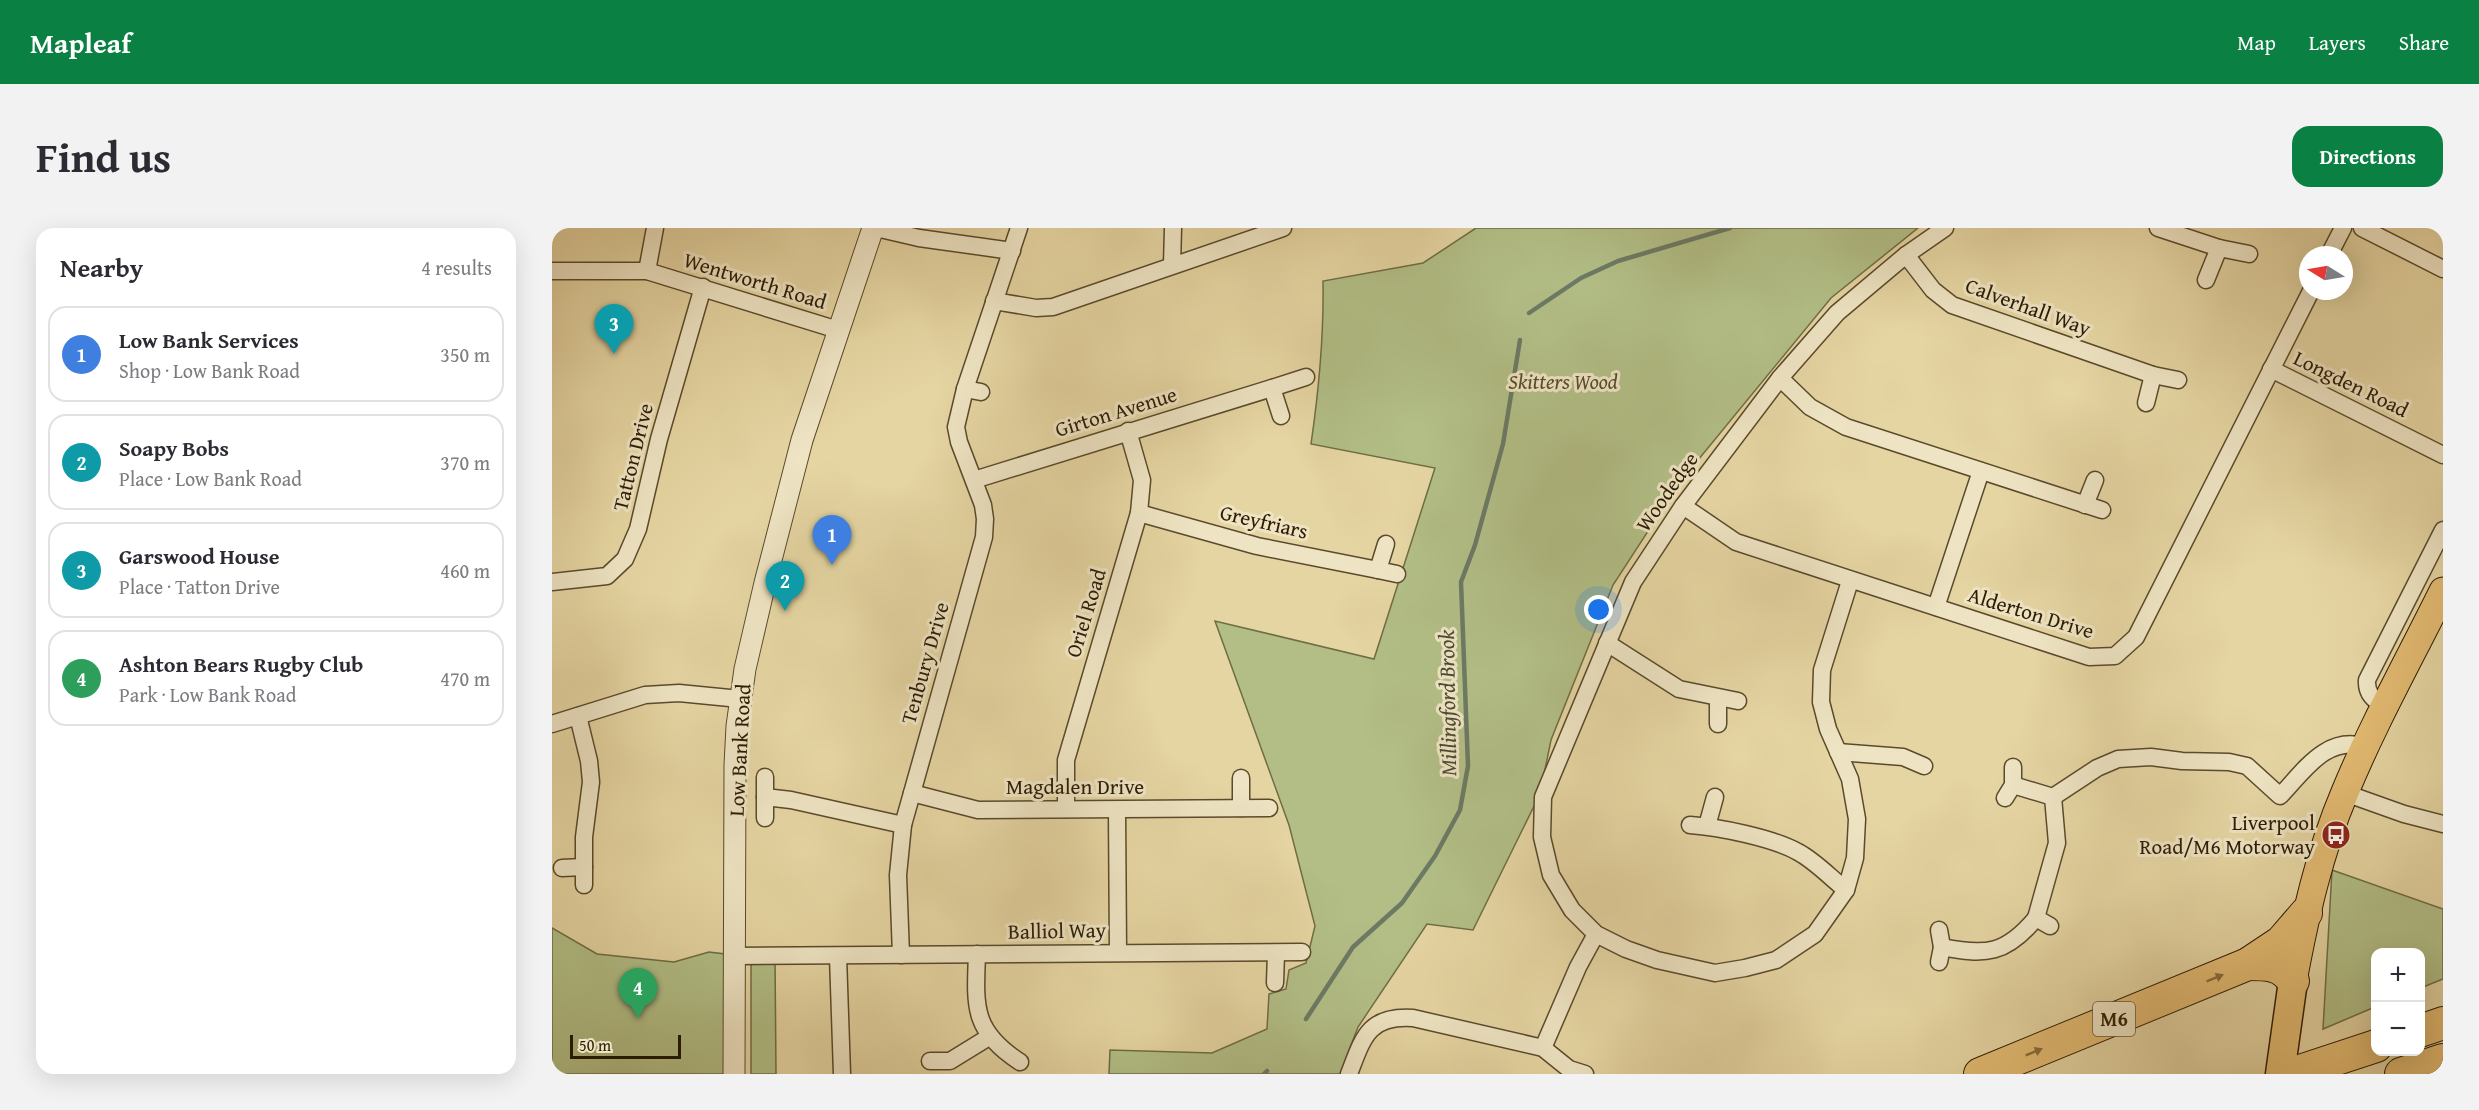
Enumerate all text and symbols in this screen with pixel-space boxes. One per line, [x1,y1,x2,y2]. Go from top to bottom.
text: Mapleaf [30,22,131,63]
text: Map [2237,27,2276,58]
text: Layers [2309,27,2366,58]
text: Share [2399,27,2449,58]
text: Find us [36,126,171,187]
button: Directions [2292,126,2443,187]
street label: Wentworth Road [680,244,831,317]
north arrow [2299,246,2353,300]
text: Nearby [60,248,143,287]
text: 4 results [421,253,492,282]
street label: Calverhall Way [1961,270,2096,344]
pin: 3 [594,304,634,354]
text: Low Bank Services [119,324,299,356]
text: 1 [76,340,87,369]
text: 350 m [440,340,490,369]
street label: Longden Road [2288,342,2415,425]
text: Shop · Low Bank Road [119,356,300,385]
park label: Skitters Wood [1508,366,1618,397]
street label: Girton Avenue [1051,378,1181,445]
street label: Tatton Drive [604,400,661,514]
text: Soapy Bobs [119,432,229,464]
street label: Woodedge [1628,445,1705,538]
text: 2 [76,448,87,477]
text: 370 m [440,448,490,477]
text: Place · Low Bank Road [119,464,302,493]
street label: Greyfriars [1217,496,1311,547]
pin: 1 [812,516,852,565]
text: Garswood House [119,540,279,572]
text: 3 [76,556,87,585]
text: 460 m [440,556,490,585]
pin: 2 [766,562,804,611]
street label: Oriel Road [1057,564,1114,661]
text: Place · Tatton Drive [119,572,280,601]
street label: Alderton Drive [1964,579,2098,646]
your location [1584,595,1613,624]
street label: Tenbury Drive [892,598,957,728]
water label: Millingford Brook [1430,629,1464,777]
text: Ashton Bears Rugby Club [119,648,363,680]
text: 4 [76,664,87,693]
text: 470 m [440,664,490,693]
text: Park · Low Bank Road [119,680,296,709]
street label: Low Bank Road [721,682,759,817]
street label: Magdalen Drive [1006,771,1144,802]
place label: Liverpool Road/M6 Motorway [2140,807,2316,862]
bus stop icon: Liverpool Road/M6 Motorway [2320,819,2352,851]
street label: Balliol Way [1008,914,1107,947]
map controls [2371,948,2425,1056]
button: + [2371,948,2425,1002]
pin: 4 [618,968,658,1018]
one-way arrow [2206,973,2224,983]
road number: M6 [2093,1002,2135,1036]
button: − [2371,1002,2425,1056]
scale bar [570,1032,681,1060]
text: 50 m [579,1033,611,1057]
one-way arrow [2026,1047,2044,1057]

